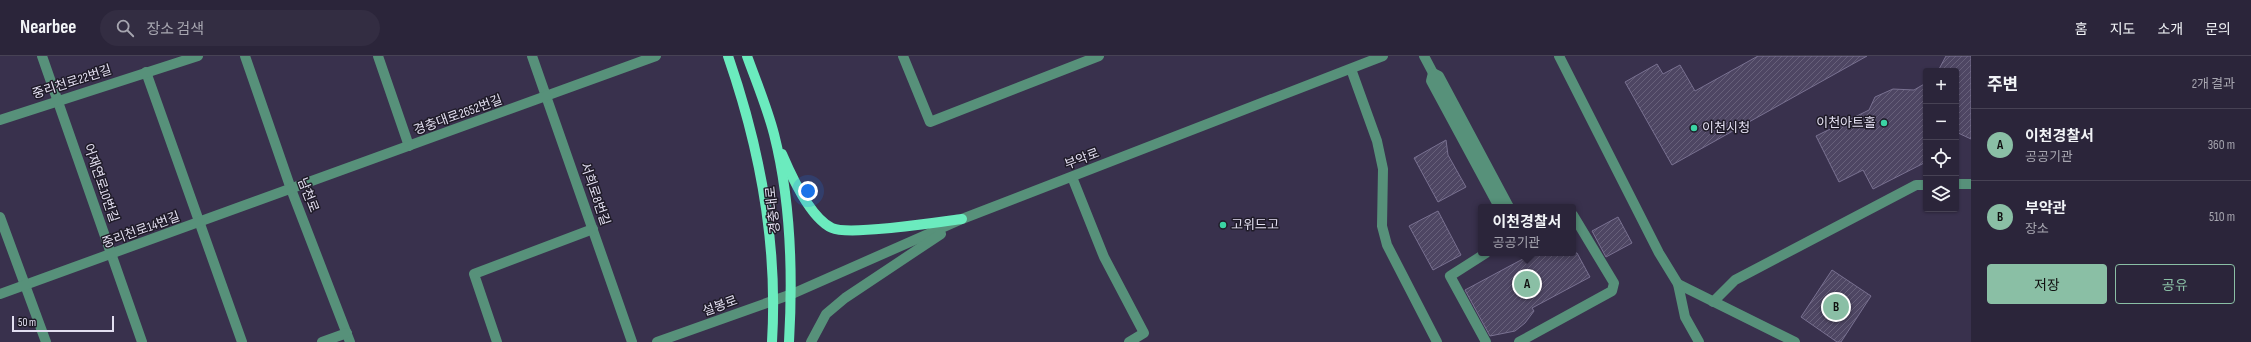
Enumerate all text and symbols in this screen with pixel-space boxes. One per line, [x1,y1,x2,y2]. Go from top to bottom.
search box [100,10,380,46]
text: Nearbee [20,16,76,39]
icon: search [114,17,136,39]
text: 장소 검색 [146,20,204,39]
text: 홈 [2075,21,2088,38]
text: 지도 [2110,21,2135,38]
text: 소개 [2157,21,2183,38]
text: 문의 [2205,21,2231,38]
street label: 중리천로22번길 [30,62,114,102]
map controls [1923,68,1959,212]
button: + [1923,68,1959,104]
text: 주변 [1987,75,2018,95]
text: 2개 결과 [2192,76,2235,92]
street label: 경충대로2652번길 [411,92,505,138]
button: − [1923,104,1959,140]
place label: 이천아트홀 [1816,115,1876,131]
marker: 이천아트홀 [1879,118,1889,128]
place label: 이천시청 [1702,120,1750,136]
marker: 이천시청 [1689,123,1699,133]
text: 이천경찰서 [2025,127,2094,146]
text: A [1997,137,2003,153]
text: 360 m [2208,137,2235,153]
button: locate [1923,140,1959,176]
street label: 어재연로10번길 [80,142,122,224]
street label: 부악로 [1062,145,1102,173]
text: 공공기관 [2025,149,2073,165]
street label: 서희로8번길 [577,160,613,228]
street label: 남천로 [294,175,322,215]
button: layers [1923,176,1959,212]
your location [798,181,818,201]
street label: 경충대로 [763,185,783,235]
text: 부악관 [2025,199,2066,218]
popup [1478,204,1576,256]
street label: 중리천로14번길 [100,209,182,251]
text: B [1997,209,2003,225]
text: 510 m [2209,209,2235,225]
text: 이천경찰서 [1492,213,1562,232]
place label: 고위드고 [1231,217,1279,233]
marker: 고위드고 [1218,220,1228,230]
text: 장소 [2025,221,2049,237]
text: 공공기관 [1492,235,1540,251]
button: 저장 [1987,264,2107,304]
button: 공유 [2115,264,2235,304]
pin: A [1514,269,1540,299]
street label: 설봉로 [700,292,740,320]
pin: B [1823,292,1849,322]
scale bar [12,314,114,333]
text: 50 m [18,316,36,329]

